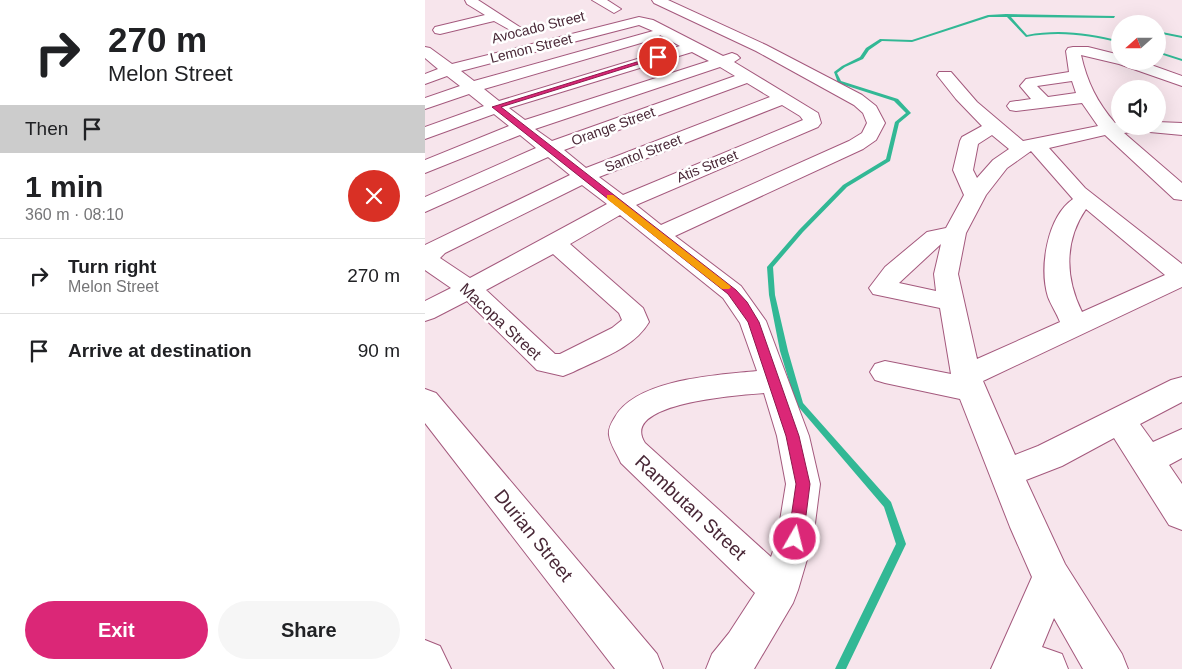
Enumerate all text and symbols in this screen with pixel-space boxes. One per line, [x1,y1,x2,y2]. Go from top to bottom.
street label: Avocado Street [490,8,586,46]
north arrow [1111,15,1166,70]
map controls [1111,15,1166,135]
icon: right [25,20,90,85]
text: 270 m [108,20,207,59]
street label: Lemon Street [488,30,574,66]
pin [637,36,679,78]
icon: arrive [644,43,672,71]
text: Melon Street [108,61,233,86]
button: sound [1111,80,1166,135]
street label: Orange Street [569,103,657,149]
icon: arrive [78,115,106,143]
text: Then [25,118,68,139]
street label: Santol Street [602,131,684,175]
street label: Atis Street [674,146,740,186]
text: 1 min [25,170,103,203]
button: close [348,170,400,222]
text: 360 m · 08:10 [25,206,124,223]
text: Turn right [68,256,156,277]
icon: right [25,262,53,290]
text: 270 m [347,265,400,286]
text: Melon Street [68,278,159,295]
street label: Macopa Street [457,280,545,363]
icon: arrive [25,337,53,365]
text: Arrive at destination [68,340,252,361]
text: 90 m [358,340,400,361]
street label: Rambutan Street [631,451,751,565]
street label: Durian Street [490,485,577,586]
position arrow [768,512,820,564]
button: Exit [25,601,208,659]
button: Share [218,601,400,659]

